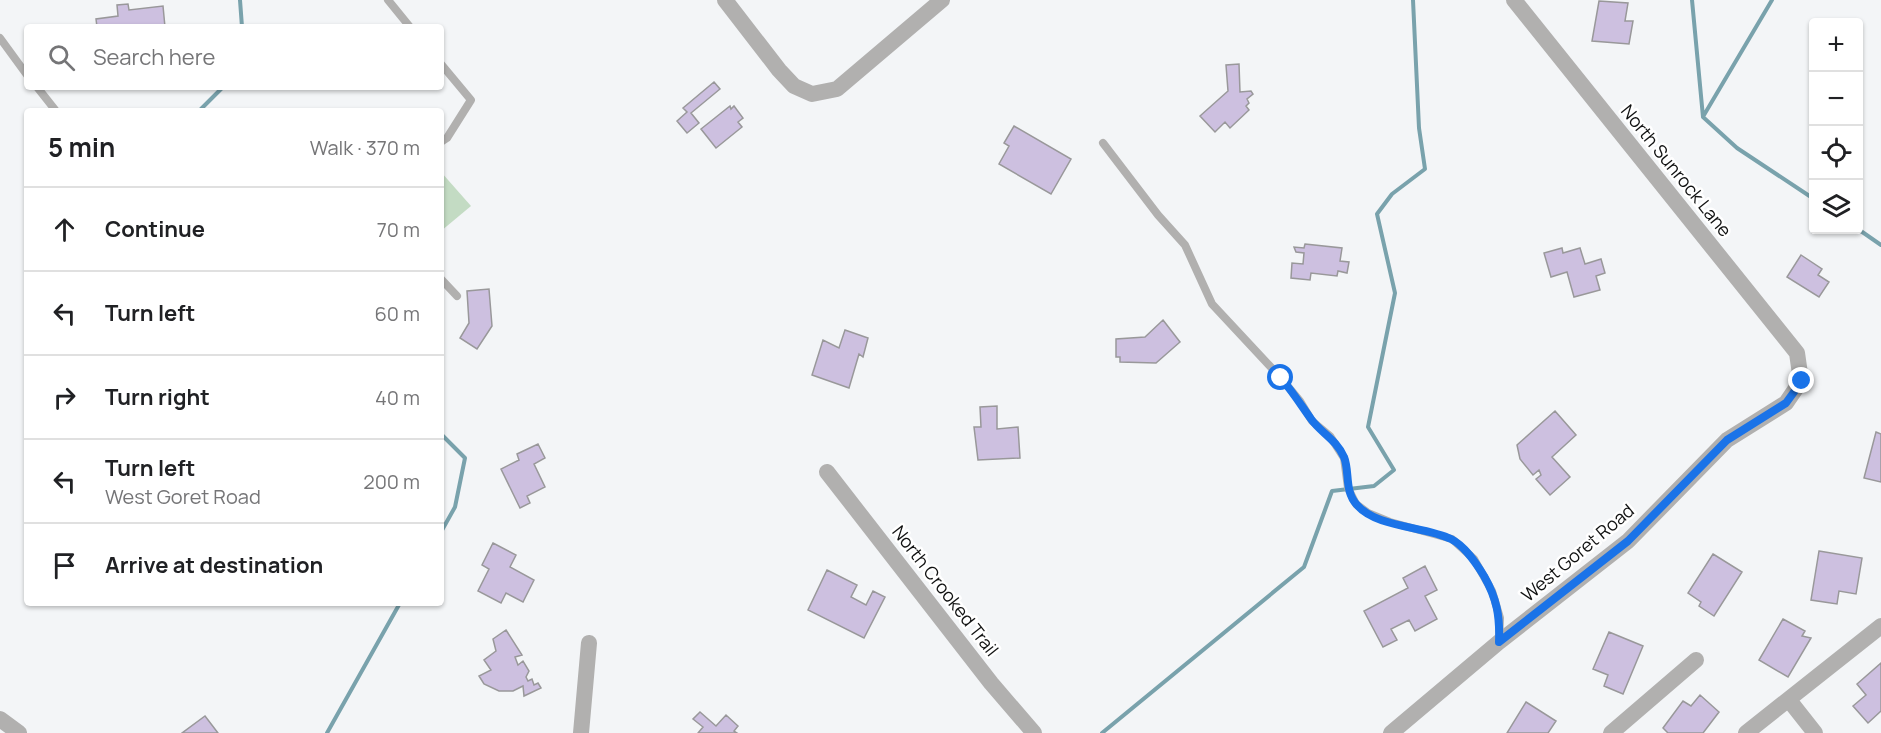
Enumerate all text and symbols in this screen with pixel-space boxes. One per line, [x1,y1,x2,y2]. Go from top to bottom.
map controls [1809,18,1863,234]
button: + [1809,18,1863,72]
search box [24,24,444,90]
icon: search [45,41,78,74]
text: Search here [93,42,215,72]
button: − [1809,72,1863,126]
street label: North Sunrock Lane [1616,99,1737,241]
button: locate [1809,126,1863,180]
text: 5 min [48,129,115,165]
text: Walk · 370 m [310,134,420,161]
button: layers [1809,180,1863,234]
icon: ahead [48,213,81,246]
text: Continue [105,214,205,244]
text: 70 m [377,216,420,243]
icon: left [48,297,81,330]
text: Turn left [105,298,195,328]
text: 60 m [374,300,420,327]
route start [1267,364,1293,390]
route end [1788,367,1814,393]
icon: right [48,381,81,414]
text: Turn right [105,382,210,412]
text: 40 m [375,384,420,411]
text: Turn left [105,453,195,483]
icon: left [48,465,81,498]
text: 200 m [363,468,420,495]
text: West Goret Road [105,483,261,510]
street label: West Goret Road [1516,498,1639,606]
street label: North Crooked Trail [887,520,1004,661]
icon: arrive [48,549,81,582]
text: Arrive at destination [105,550,323,580]

